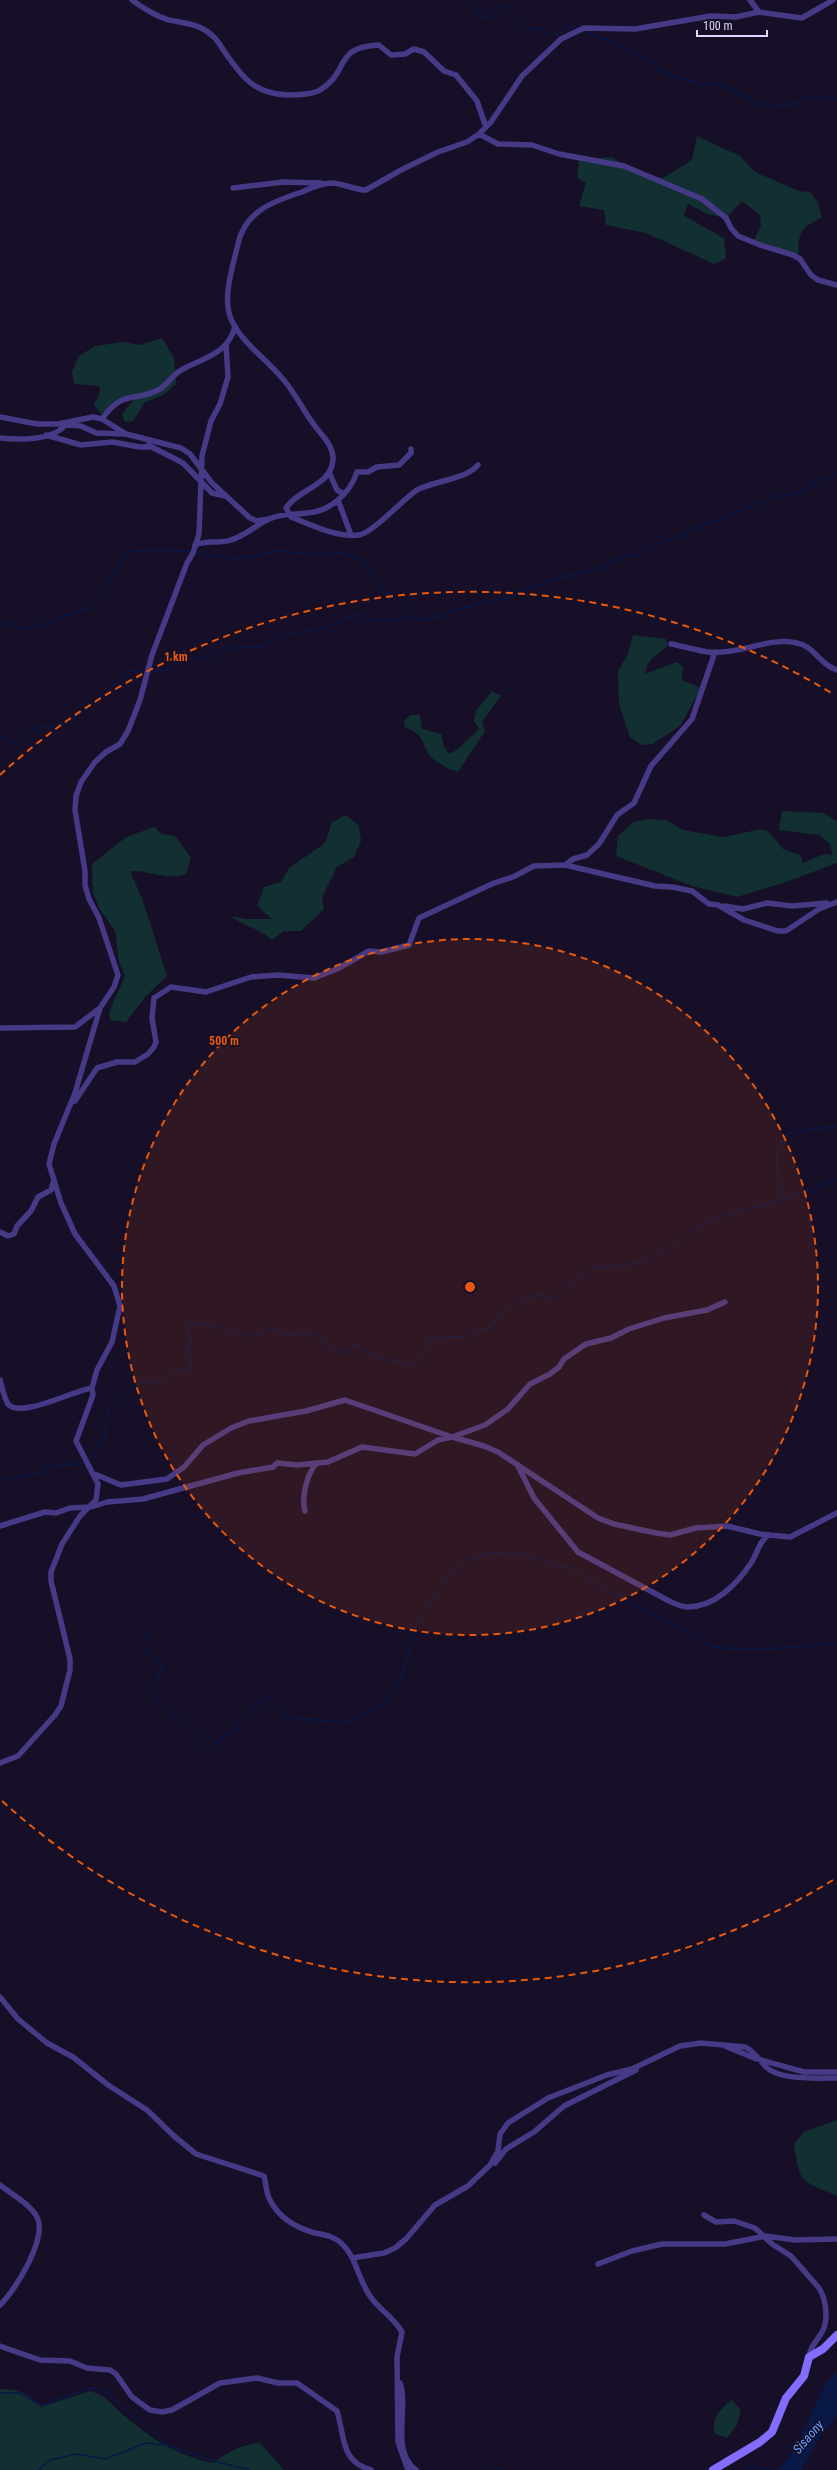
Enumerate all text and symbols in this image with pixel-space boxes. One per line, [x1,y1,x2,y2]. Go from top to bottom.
scale bar [697,12,767,38]
text: 100 m [703,19,733,33]
text: 1 km [164,650,188,664]
text: 500 m [209,1034,239,1048]
centre of rings [463,1280,477,1294]
water label: Sisaony [790,2417,827,2457]

